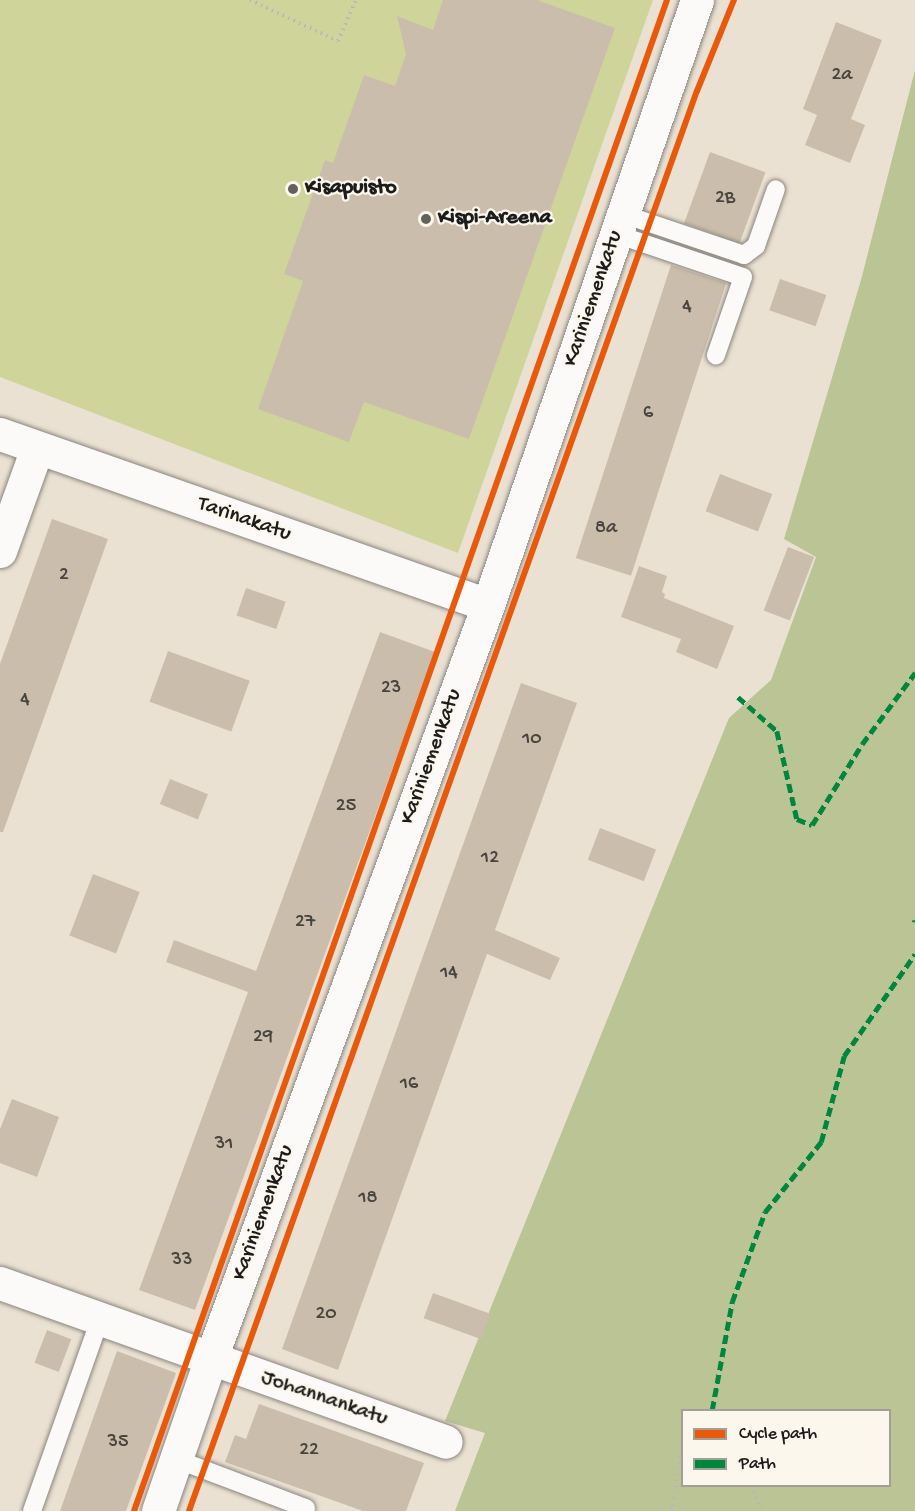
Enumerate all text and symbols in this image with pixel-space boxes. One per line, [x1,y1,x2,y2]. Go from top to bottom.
house number: 2a [832,63,852,87]
place label: Kisapuisto [305,176,397,202]
marker: Kisapuisto [286,182,300,196]
house number: 2B [715,186,735,210]
place label: Kispi-Areena [438,206,552,232]
marker: Kispi-Areena [419,212,433,226]
street label: Kariniemenkatu [558,227,630,371]
house number: 4 [682,295,692,319]
house number: 6 [643,401,653,425]
street label: Tarinakatu [194,492,294,548]
house number: 8a [595,516,617,540]
house number: 2 [59,563,69,587]
house number: 23 [381,676,401,700]
street label: Kariniemenkatu [395,686,469,828]
house number: 4 [20,688,30,712]
house number: 10 [522,727,542,751]
house number: 25 [336,794,356,818]
house number: 12 [481,846,499,870]
house number: 27 [295,910,315,934]
house number: 14 [440,961,458,985]
house number: 29 [253,1025,273,1049]
house number: 16 [400,1072,418,1096]
house number: 31 [215,1132,233,1156]
street label: Kariniemenkatu [227,1142,301,1284]
house number: 18 [358,1186,378,1210]
house number: 33 [172,1248,192,1272]
house number: 20 [315,1302,337,1326]
street label: Johannankatu [257,1365,391,1433]
legend [681,1409,891,1487]
text: Cycle path [739,1424,817,1445]
house number: 35 [108,1430,128,1454]
house number: 22 [299,1438,319,1462]
text: Path [739,1454,776,1475]

